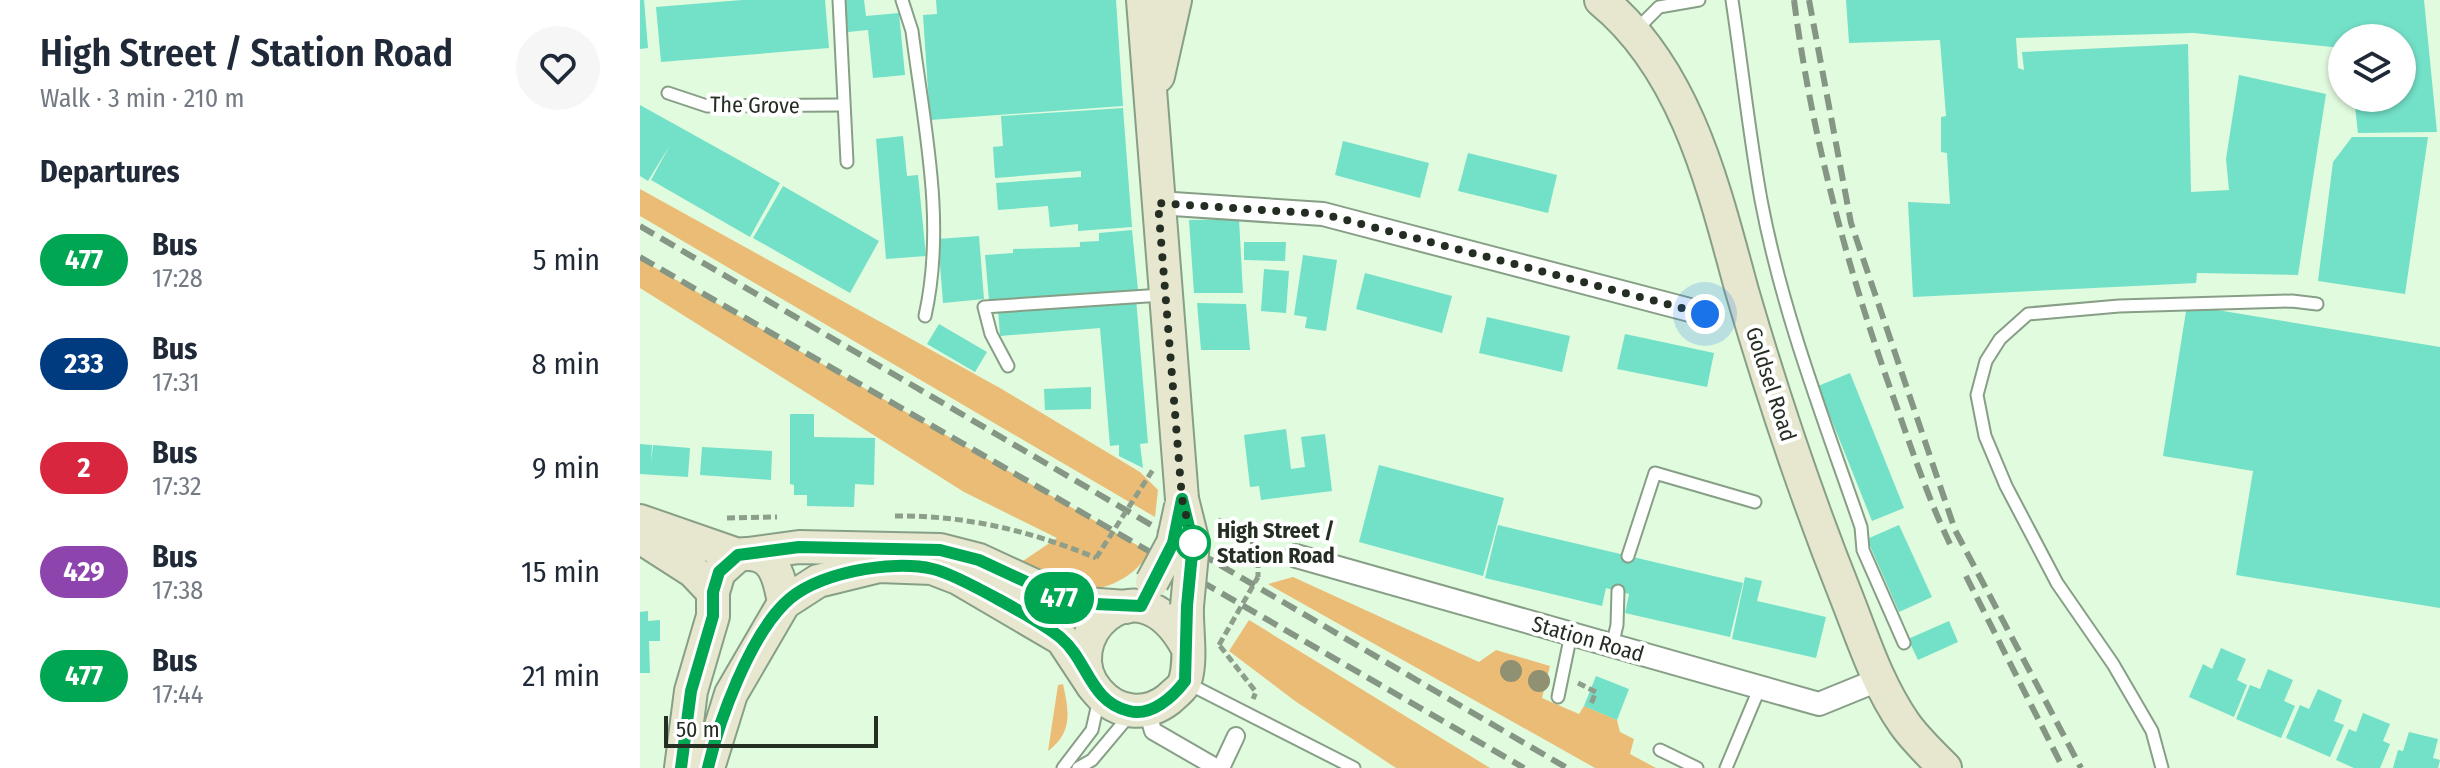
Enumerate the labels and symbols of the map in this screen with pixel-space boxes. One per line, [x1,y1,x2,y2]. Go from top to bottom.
street label: The Grove [710,91,800,119]
your location [1685,294,1725,334]
street label: Goldsel Road [1740,323,1802,445]
place label: High Street / Station Road [1217,517,1335,569]
marker: High Street / Station Road [1176,526,1210,560]
line badge: 477 [1013,572,1105,624]
street label: Station Road [1529,610,1647,668]
scale bar [664,712,878,748]

